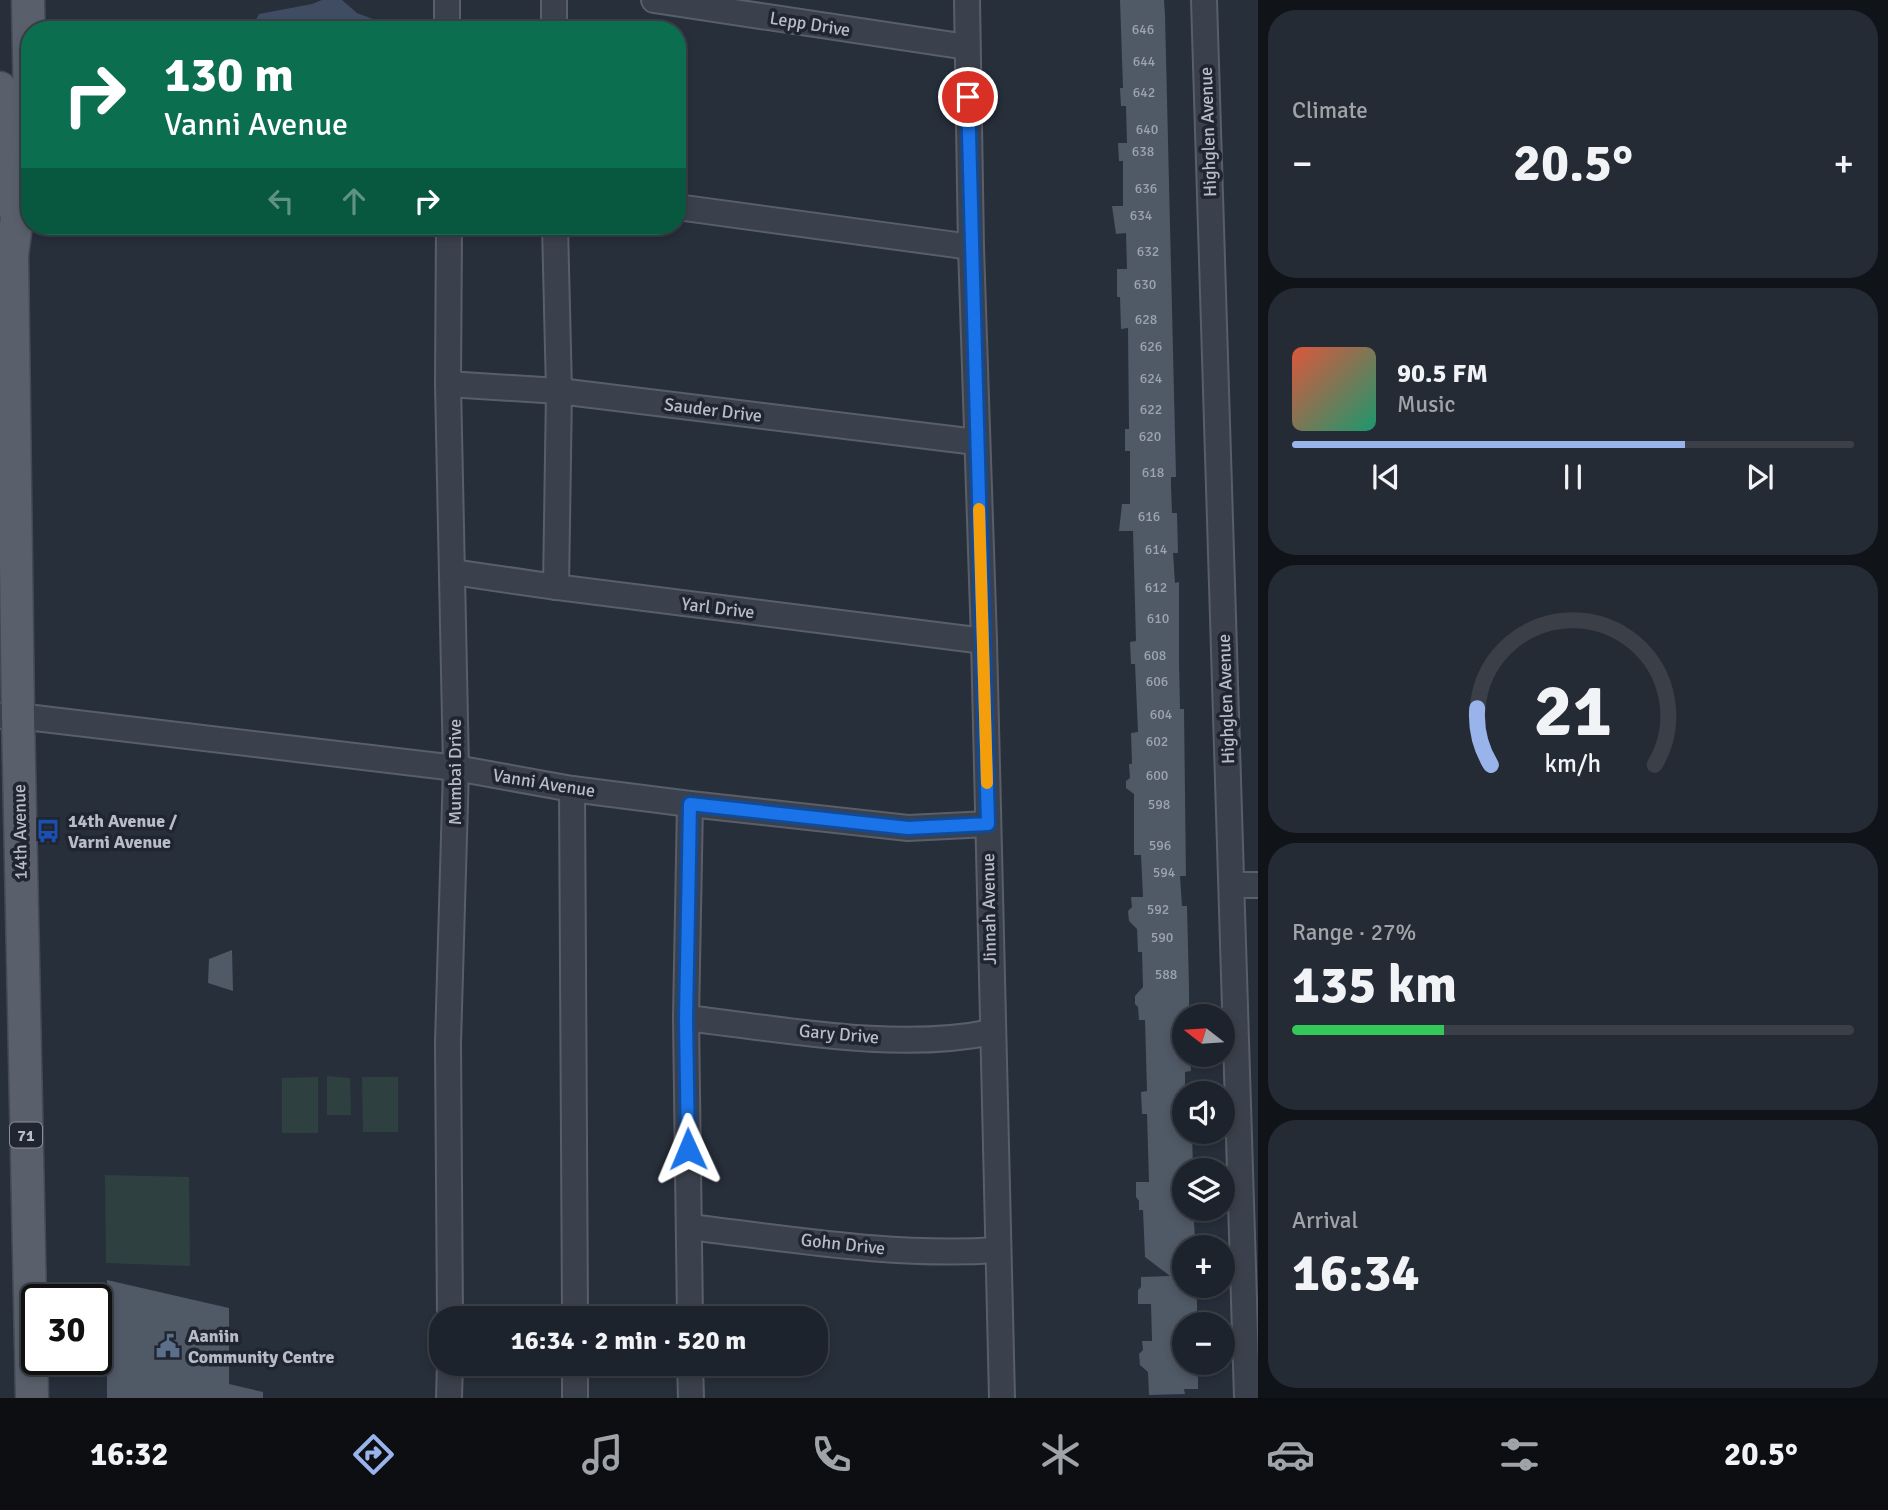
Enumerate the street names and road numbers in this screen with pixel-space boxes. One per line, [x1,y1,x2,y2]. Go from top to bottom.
street label: Lepp Drive [768,7,852,41]
street label: Highglen Avenue [1195,67,1221,197]
street label: Sauder Drive [663,393,763,427]
street label: Yarl Drive [680,593,756,623]
street label: Highglen Avenue [1213,634,1239,764]
street label: Mumbai Drive [444,719,466,825]
street label: Vanni Avenue [491,764,597,802]
street label: 14th Avenue [8,784,32,880]
street label: Jinnah Avenue [977,853,1001,965]
street label: Gary Drive [798,1020,880,1048]
road number: 71 [10,1122,42,1148]
street label: Gohn Drive [800,1229,886,1259]

